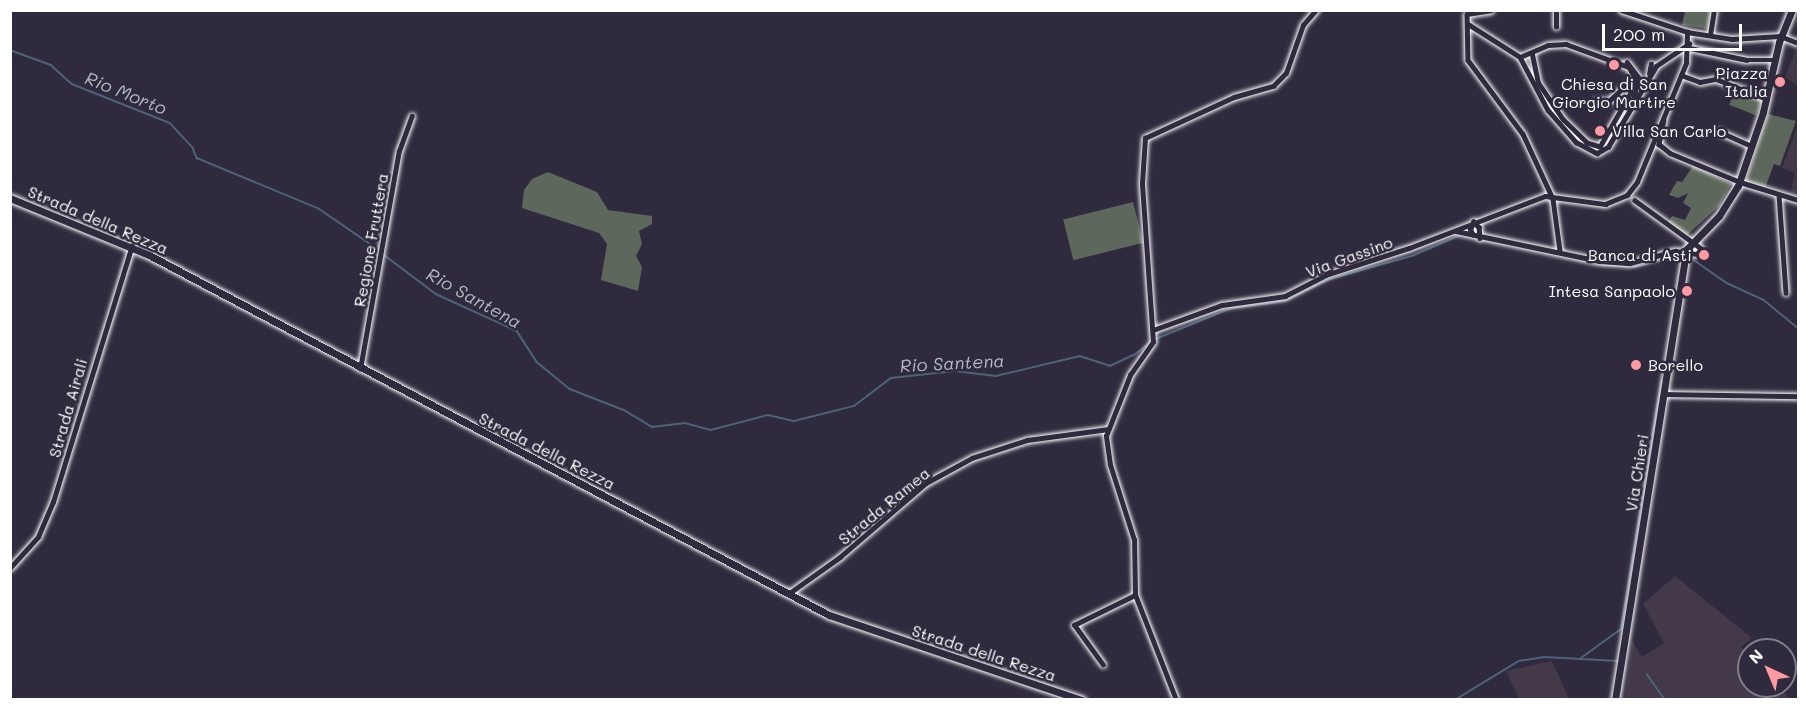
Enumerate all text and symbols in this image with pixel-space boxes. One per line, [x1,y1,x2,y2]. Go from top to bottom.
scale bar [1605,12,1744,50]
text: 200 m [1613,22,1665,46]
marker: Chiesa di San Giorgio Martire [1607,58,1621,72]
place label: Piazza Italia [1716,63,1768,101]
water label: Rio Morto [82,67,170,119]
place label: Chiesa di San Giorgio Martire [1552,74,1676,112]
marker: Piazza Italia [1773,75,1787,89]
place label: Villa San Carlo [1612,121,1726,141]
marker: Villa San Carlo [1593,124,1607,138]
street label: Regione Fruttera [350,172,392,308]
street label: Strada della Rezza [25,182,171,258]
street label: Via Gassino [1303,232,1395,282]
place label: Banca di Asti [1588,245,1692,265]
marker: Banca di Asti [1697,248,1711,262]
water label: Rio Santena [423,263,525,333]
place label: Intesa Sanpaolo [1549,281,1675,301]
marker: Intesa Sanpaolo [1680,284,1694,298]
water label: Rio Santena [899,349,1005,377]
place label: Borello [1648,355,1703,375]
street label: Strada Airali [45,356,91,460]
marker: Borello [1629,358,1643,372]
street label: Strada della Rezza [476,408,618,494]
street label: Via Chieri [1621,433,1653,513]
street label: Strada Ramea [834,463,934,549]
street label: Strada della Rezza [910,621,1058,685]
north arrow [1737,638,1797,698]
text: N [1744,644,1767,668]

